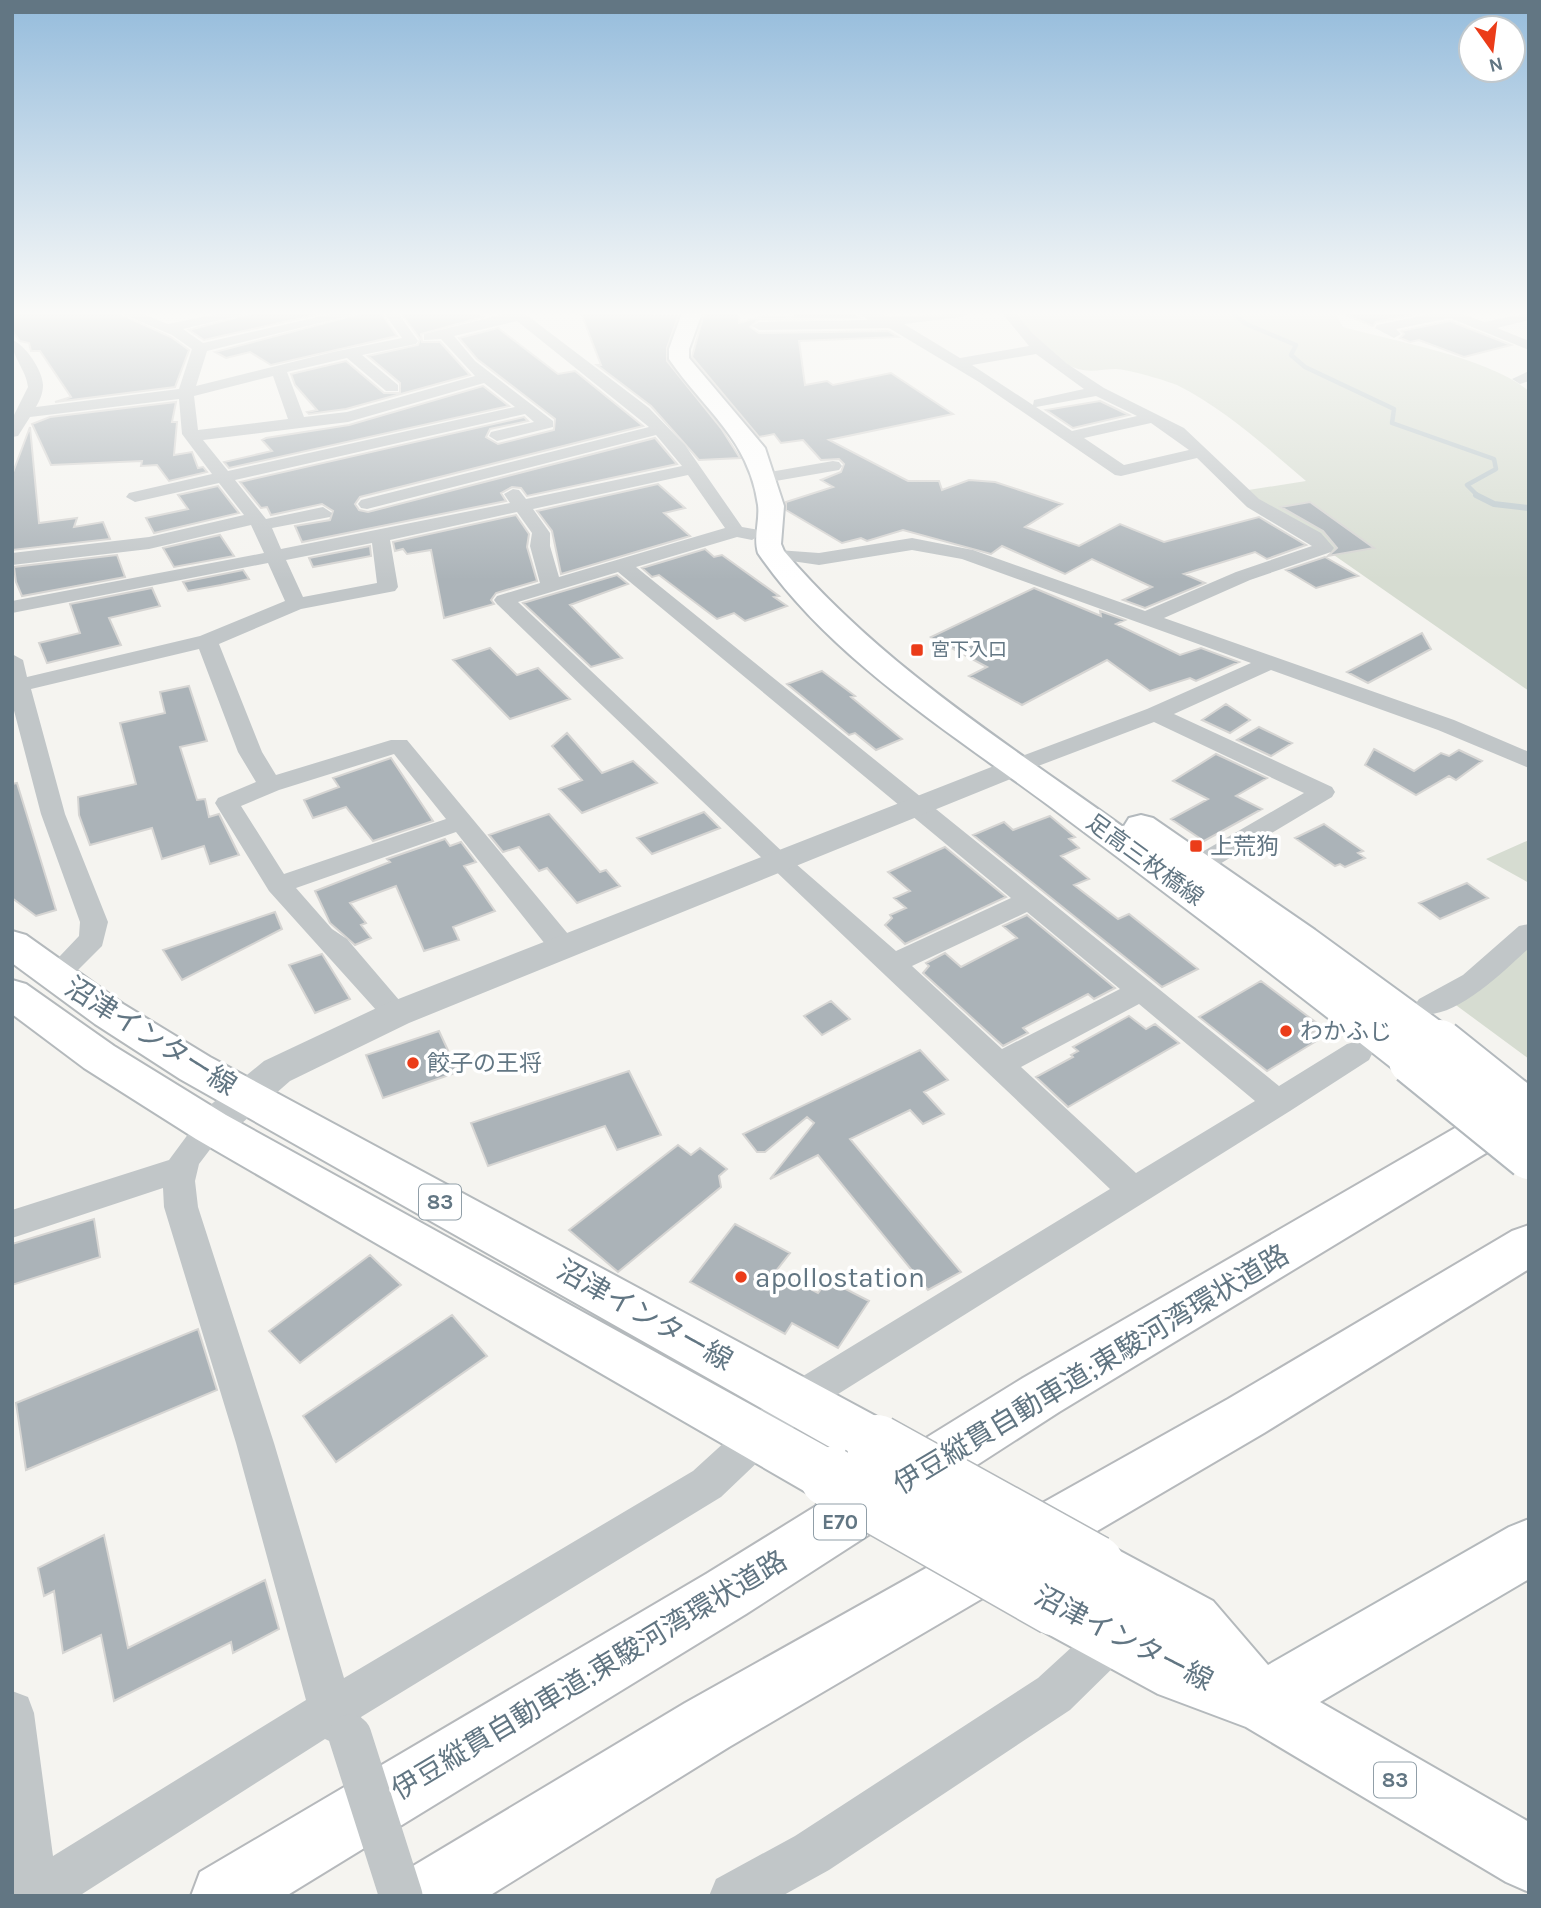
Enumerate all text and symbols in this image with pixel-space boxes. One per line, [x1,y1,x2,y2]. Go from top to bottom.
north arrow [1457,14,1527,84]
text: N [1487,52,1505,77]
place label: 宮下入口 [931,639,1007,661]
marker: 宮下入口 [909,642,925,658]
street label: 足高三枚橋線 [1081,809,1209,911]
place label: 上荒狗 [1210,833,1279,860]
marker: 上荒狗 [1188,838,1204,854]
street label: 沼津インター線 [59,970,243,1102]
place label: わかふじ [1300,1018,1392,1045]
marker: わかふじ [1278,1023,1294,1039]
place label: 餃子の王将 [427,1050,542,1077]
marker: 餃子の王将 [405,1055,421,1071]
road number: 83 [419,1184,461,1220]
street label: 伊豆縦貫自動車道;東駿河湾環状道路 [887,1238,1295,1500]
street label: 沼津インター線 [551,1253,739,1377]
place label: apollostation [755,1261,925,1294]
marker: apollostation [733,1269,749,1285]
road number: E70 [814,1504,866,1540]
street label: 伊豆縦貫自動車道;東駿河湾環状道路 [385,1544,793,1806]
street label: 沼津インター線 [1029,1579,1219,1697]
road number: 83 [1374,1762,1416,1798]

